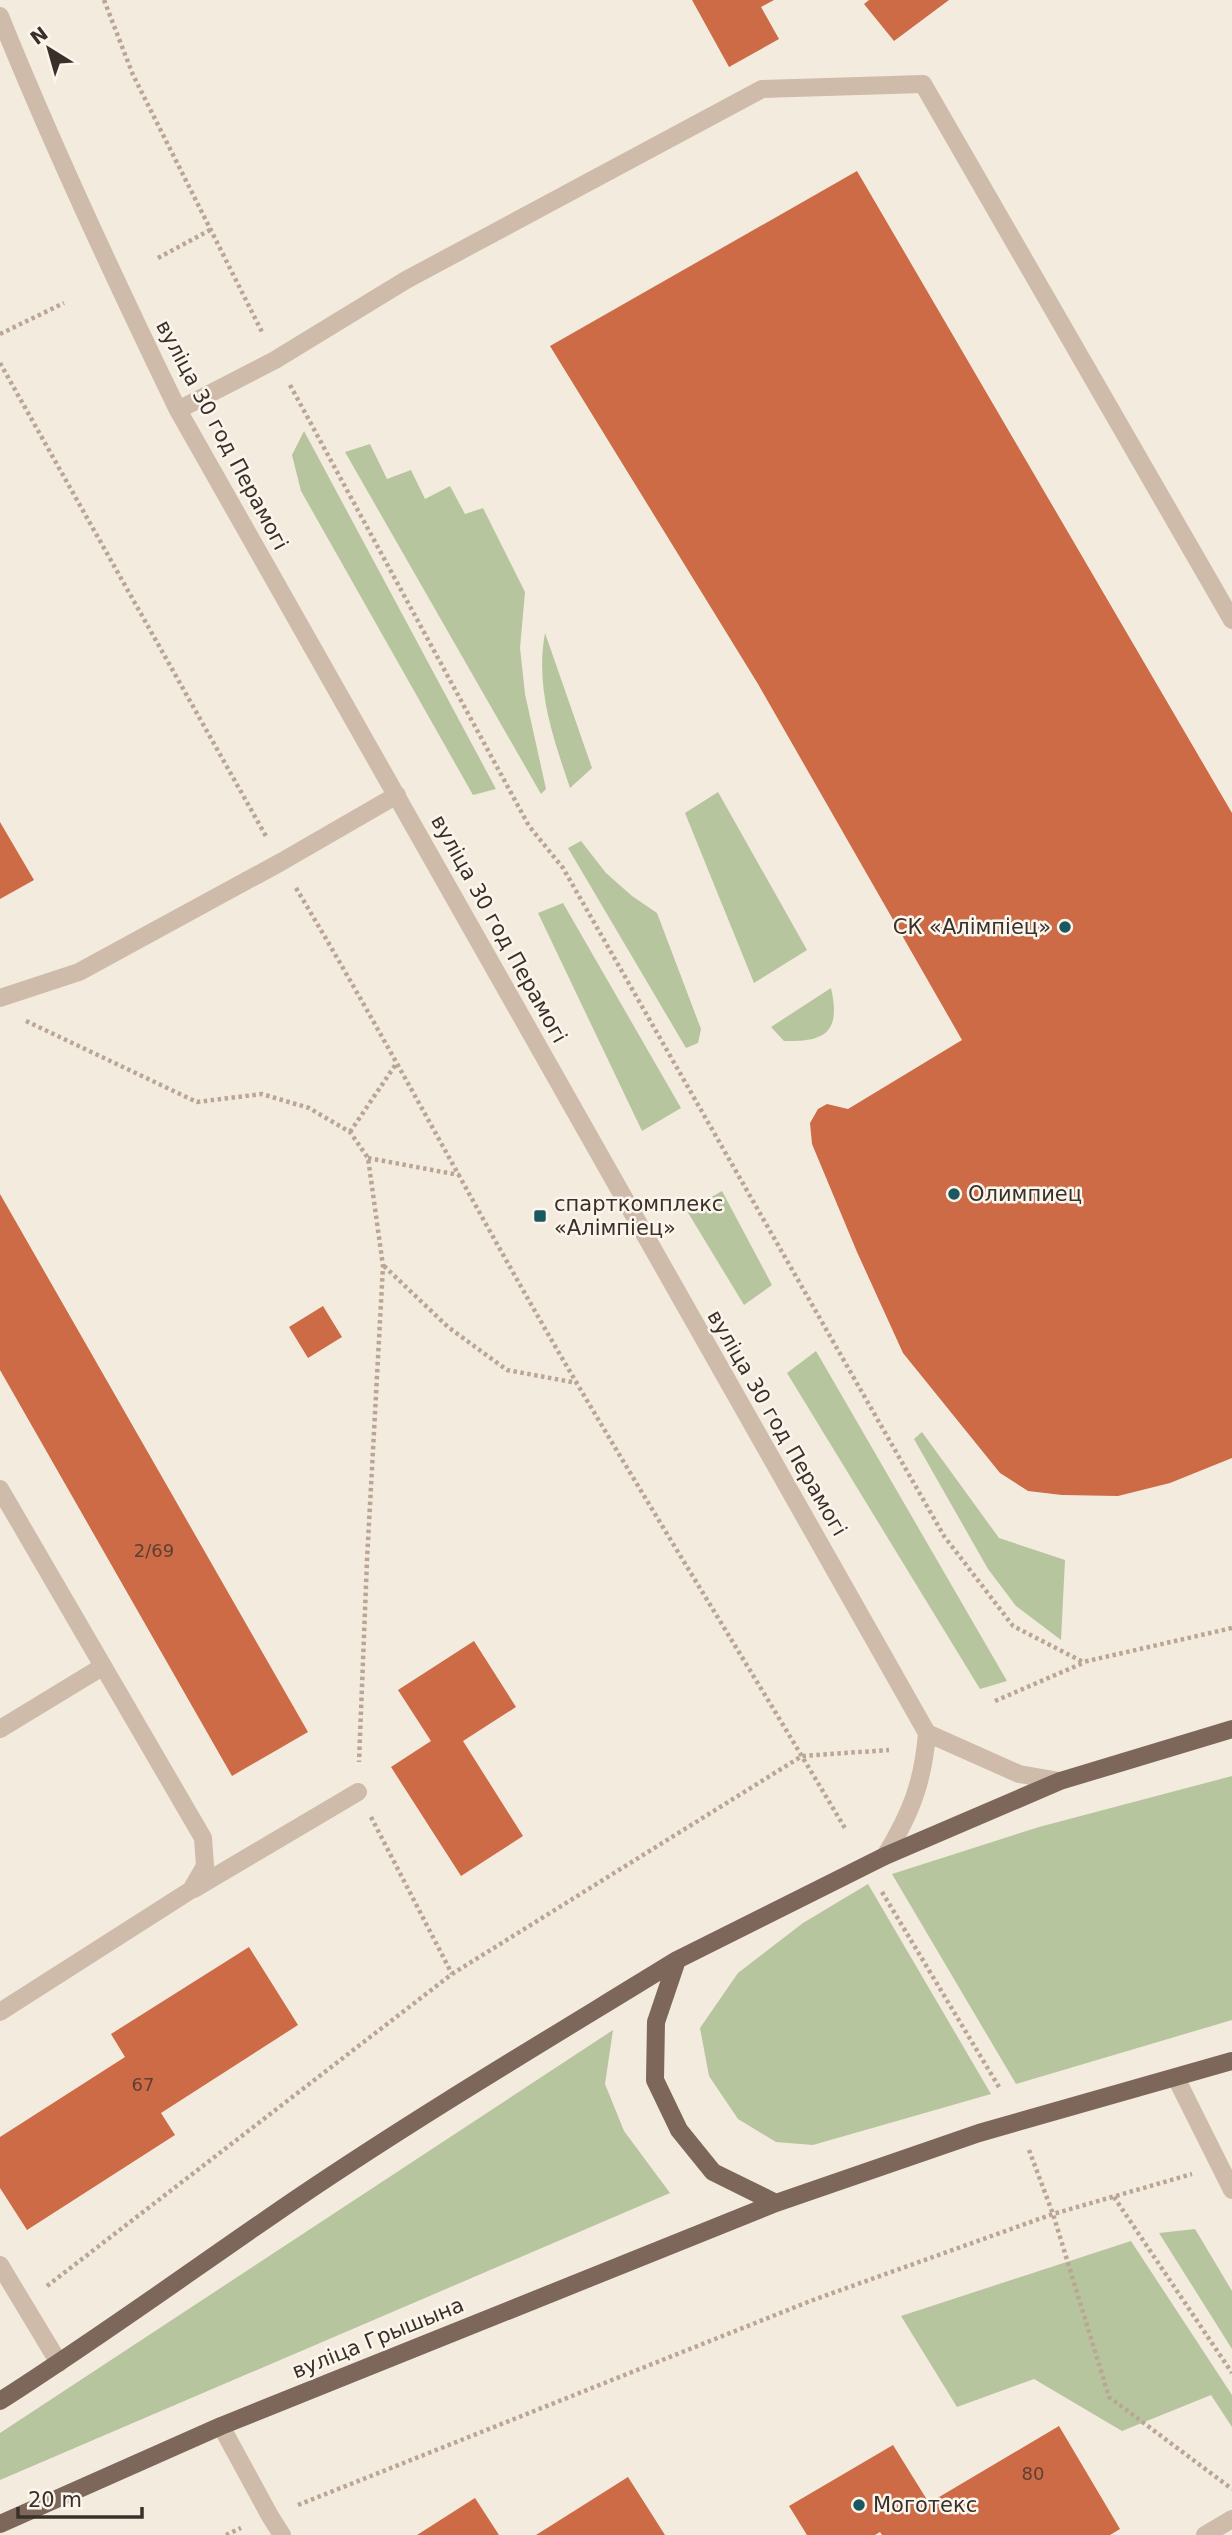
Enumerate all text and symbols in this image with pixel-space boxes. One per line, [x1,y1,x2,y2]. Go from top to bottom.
north arrow [14,14,84,84]
text: N [26,22,52,49]
street label: вуліца 30 год Перамогі [151,316,293,554]
street label: вуліца 30 год Перамогі [426,811,572,1047]
place label: СК «Алімпіец» [893,915,1051,939]
marker: СК «Алімпіец» [1057,919,1073,935]
place label: Олимпиец [968,1182,1082,1206]
marker: Олимпиец [946,1186,962,1202]
place label: спарткомплекс «Алімпіец» [554,1192,723,1240]
marker: спарткомплекс «Алімпіец» [532,1208,548,1224]
street label: вуліца 30 год Перамогі [702,1306,852,1540]
house number: 2/69 [134,1540,174,1561]
house number: 67 [132,2074,154,2095]
street label: вуліца Грышына [289,2293,467,2383]
house number: 80 [1022,2463,1044,2484]
scale bar [18,2476,142,2520]
text: 20 m [28,2488,82,2512]
place label: Моготекс [873,2493,977,2517]
marker: Моготекс [851,2497,867,2513]

